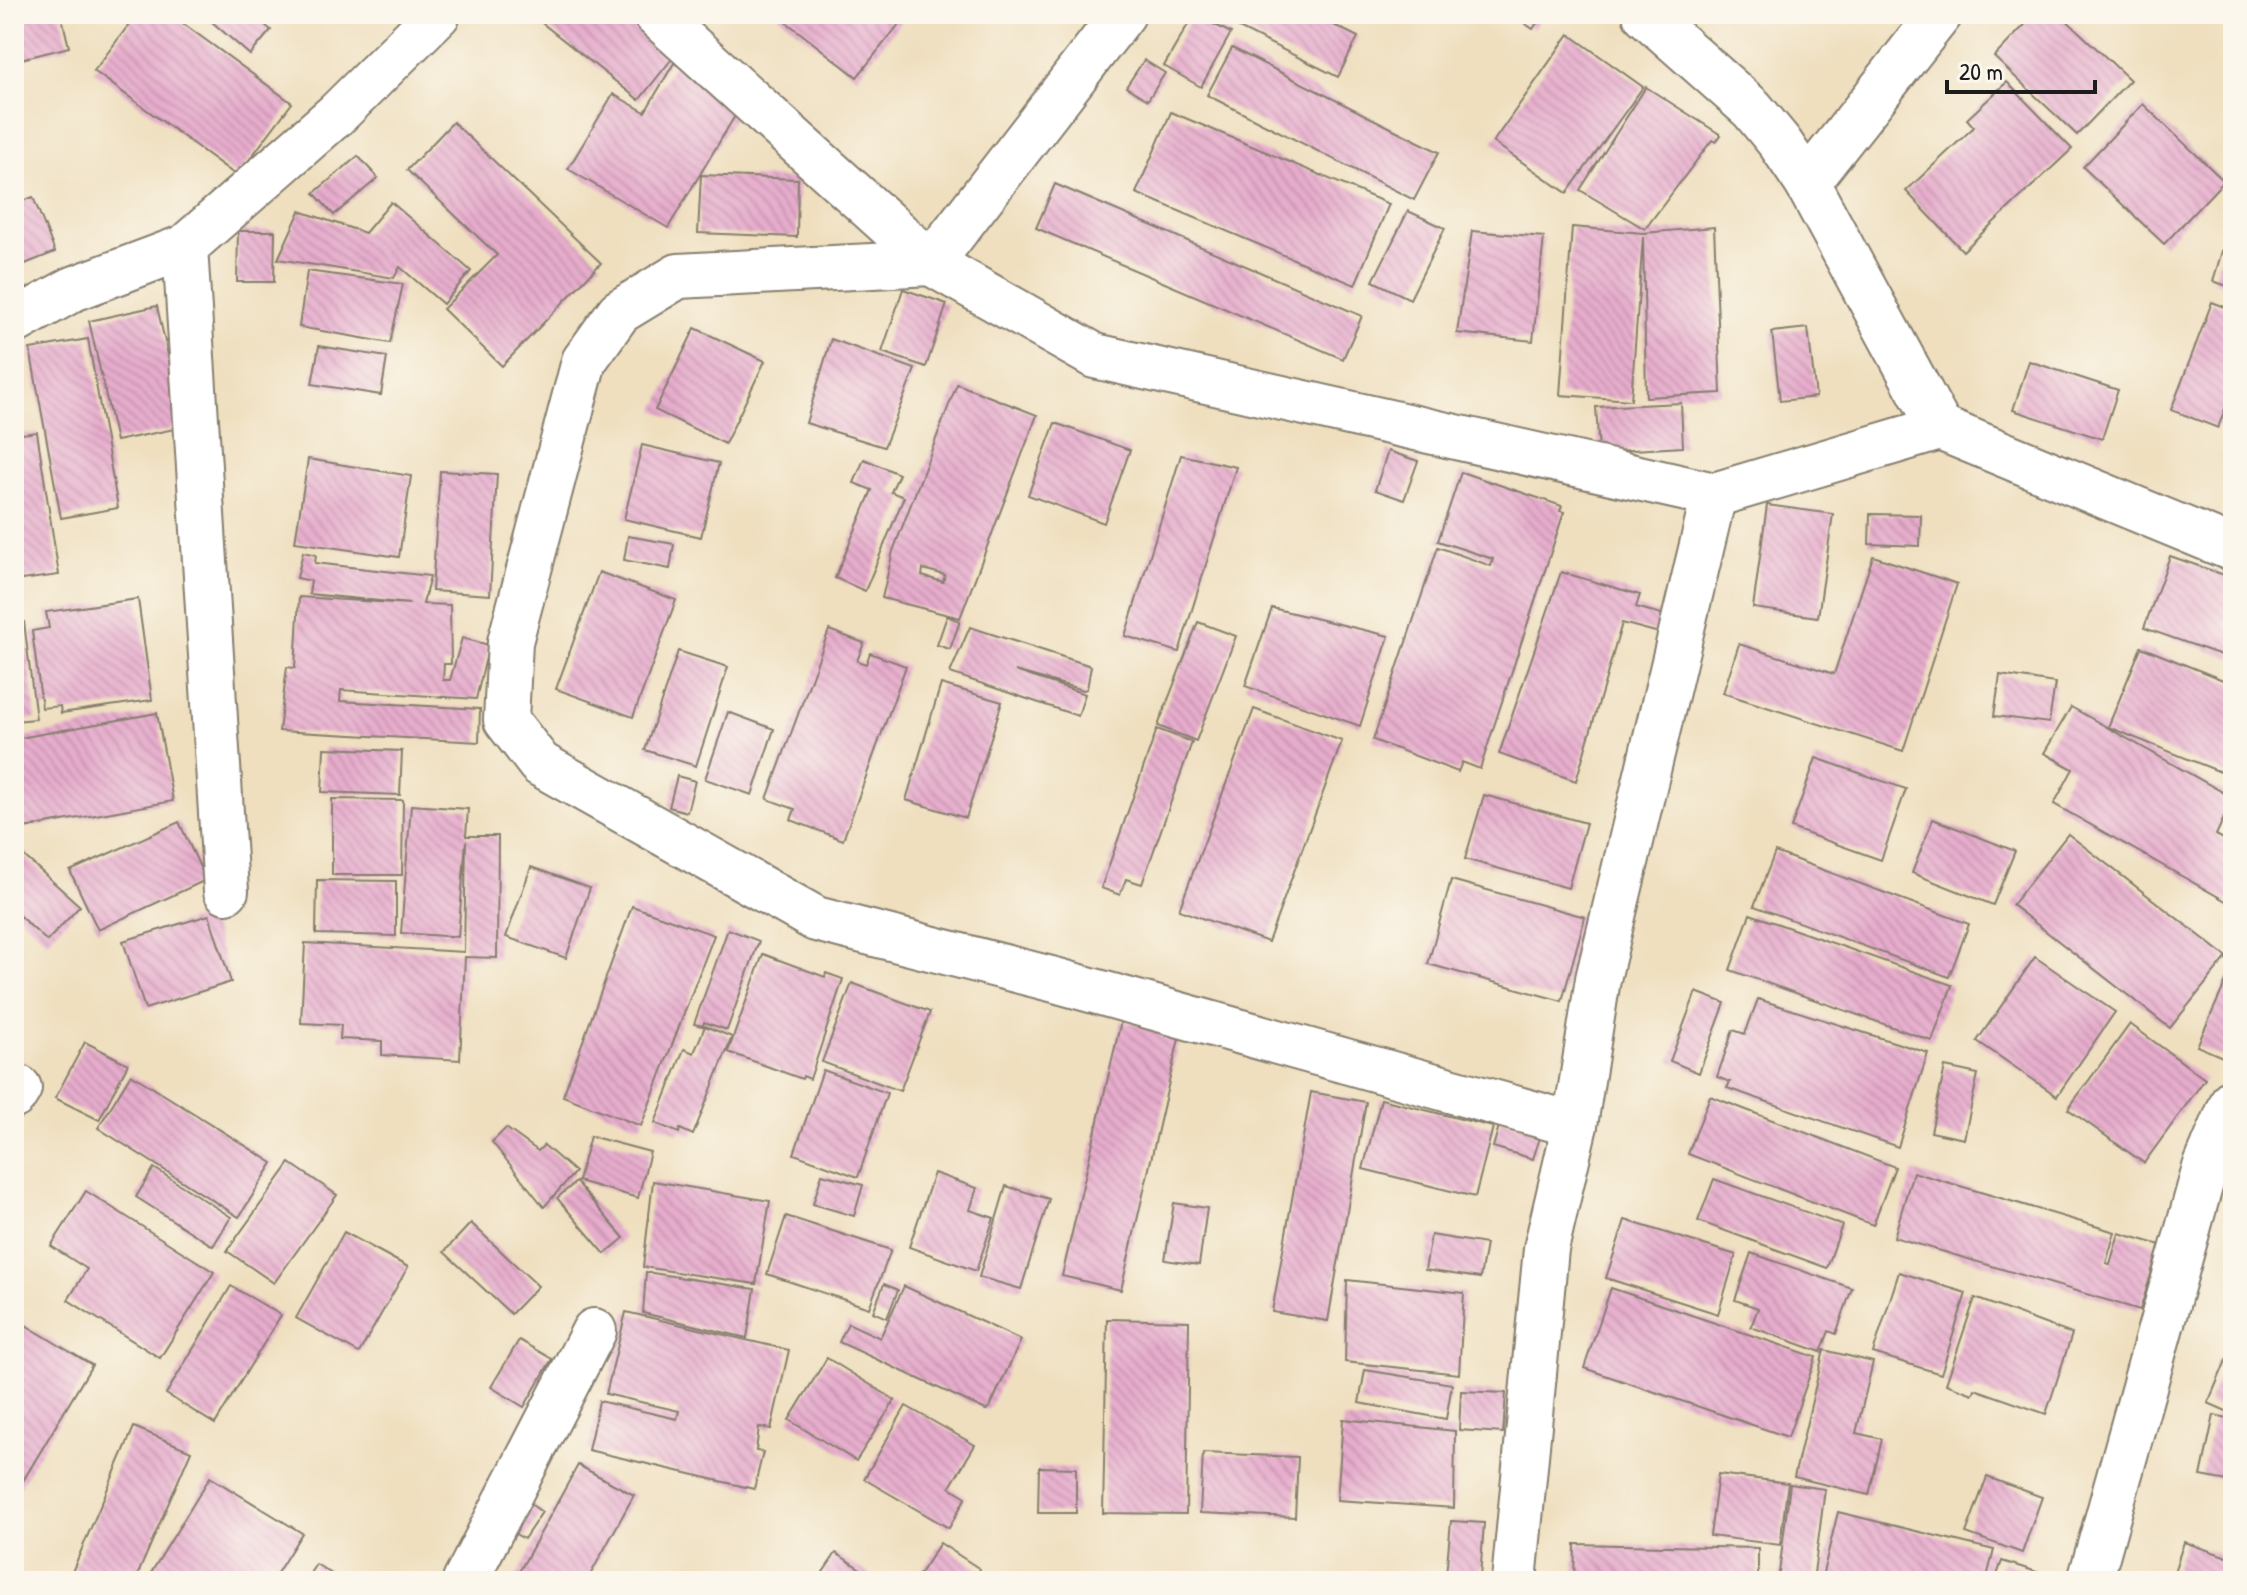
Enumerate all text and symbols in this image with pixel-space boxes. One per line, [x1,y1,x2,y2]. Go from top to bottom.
scale bar [1947,44,2095,94]
text: 20 m [1959,55,2003,87]

